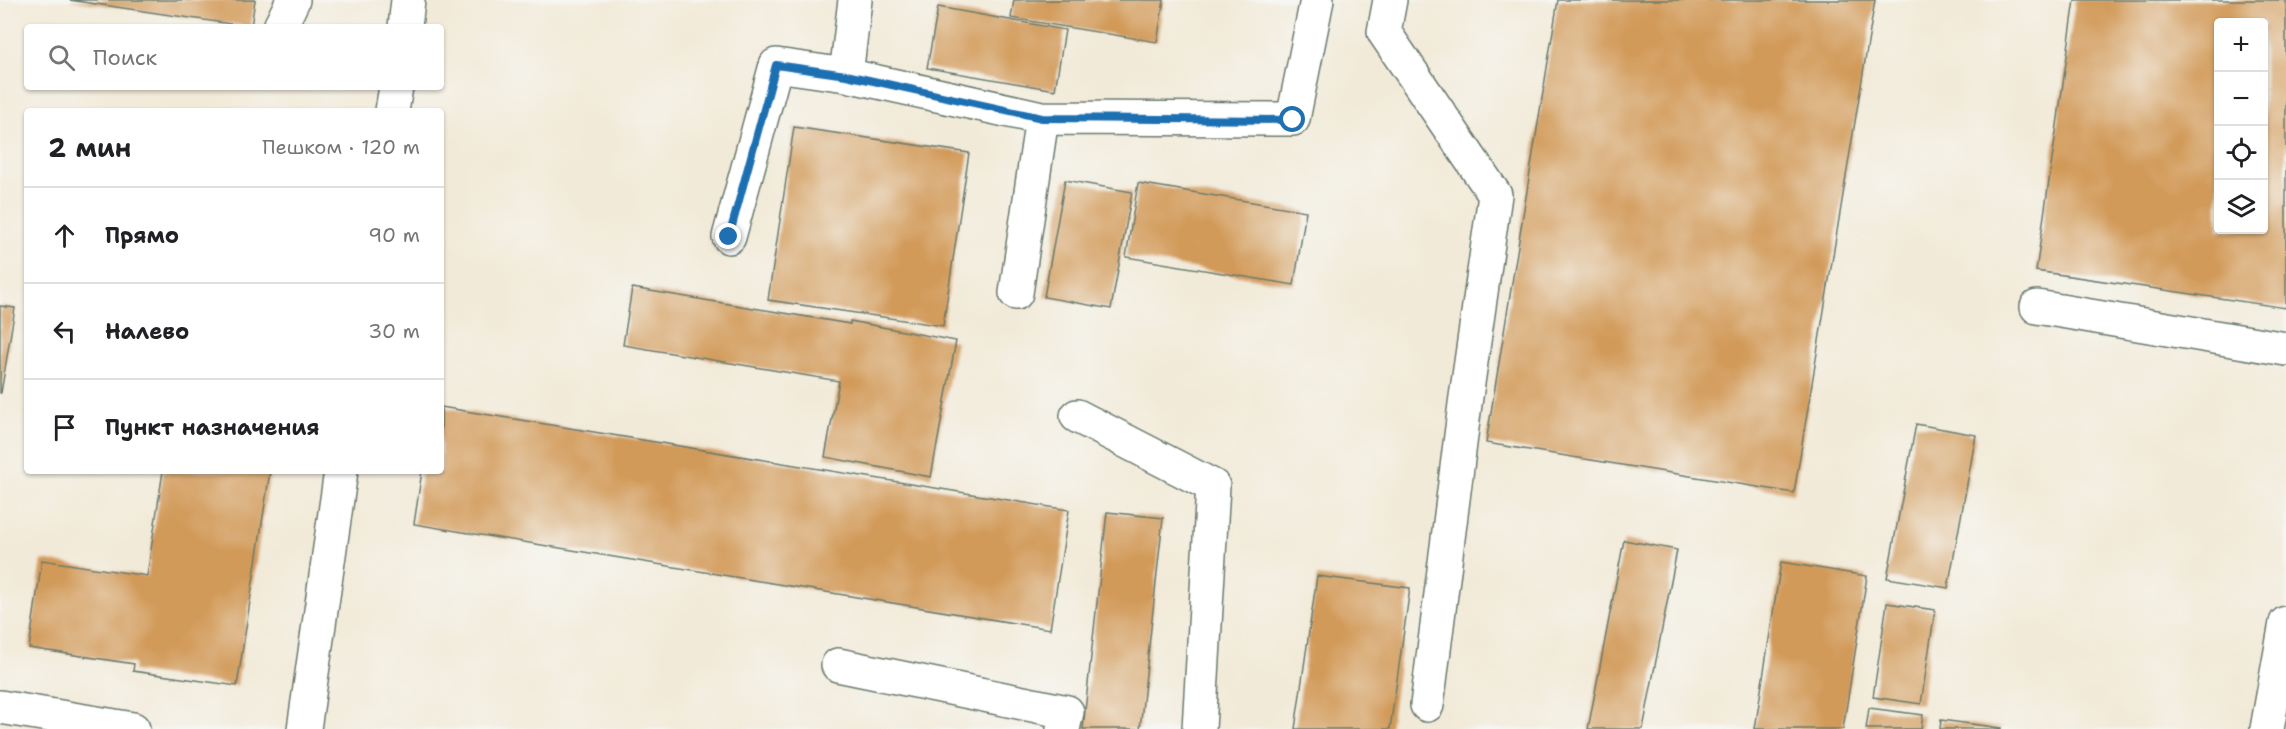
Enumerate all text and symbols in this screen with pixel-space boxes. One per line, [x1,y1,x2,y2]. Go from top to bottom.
map controls [2214,18,2268,234]
button: + [2214,18,2268,72]
search box [24,24,444,90]
icon: search [45,41,78,74]
text: Поиск [93,43,157,72]
button: − [2214,72,2268,126]
route start [1279,106,1305,132]
button: locate [2214,126,2268,180]
text: 2 мин [48,130,131,165]
text: Пешком · 120 m [262,134,420,160]
button: layers [2214,180,2268,234]
icon: ahead [48,219,81,252]
text: Прямо [105,221,179,250]
text: 90 m [368,222,420,248]
route end [715,223,741,249]
icon: left [48,315,81,348]
text: Налево [105,317,189,346]
text: 30 m [368,318,420,344]
icon: arrive [48,411,81,444]
text: Пункт назначения [105,413,319,442]

